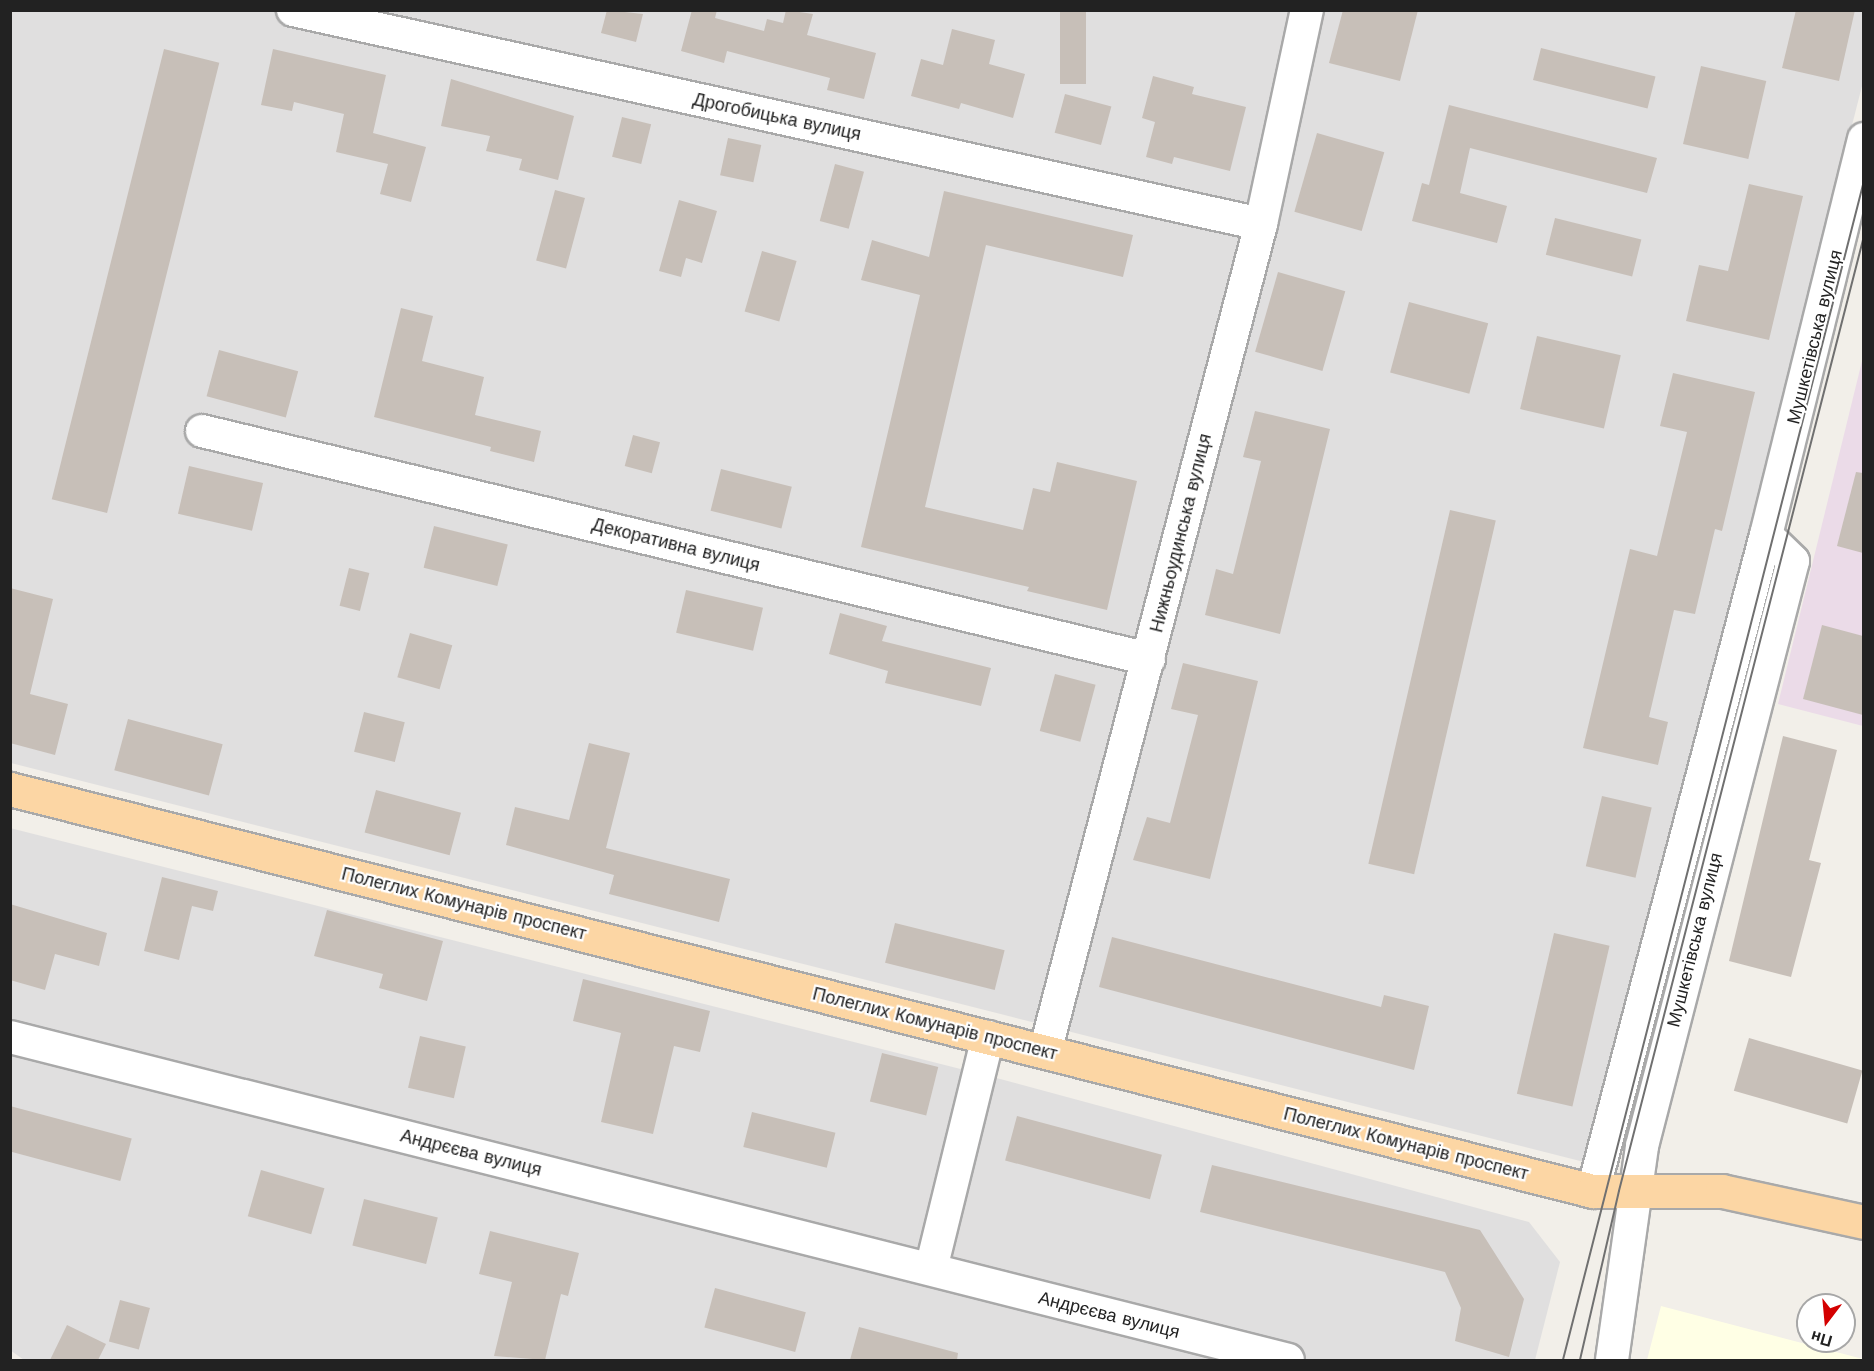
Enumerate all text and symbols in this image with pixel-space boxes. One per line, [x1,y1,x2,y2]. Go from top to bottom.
street label: Дрогобицька вулиця [691,89,863,145]
street label: Мушкетівська вулиця [1783,248,1847,426]
street label: Нижньоудинська вулиця [1146,431,1216,635]
street label: Декоративна вулиця [590,514,762,576]
street label: Мушкетівська вулиця [1663,851,1727,1029]
street label: Полеглих Комунарів проспект [339,863,589,945]
street label: Полеглих Комунарів проспект [810,983,1060,1065]
street label: Полеглих Комунарів проспект [1281,1103,1531,1185]
street label: Андрєєва вулиця [398,1125,544,1181]
street label: Андрєєва вулиця [1036,1287,1182,1343]
north arrow [1796,1293,1856,1353]
text: Пн [1809,1327,1834,1351]

